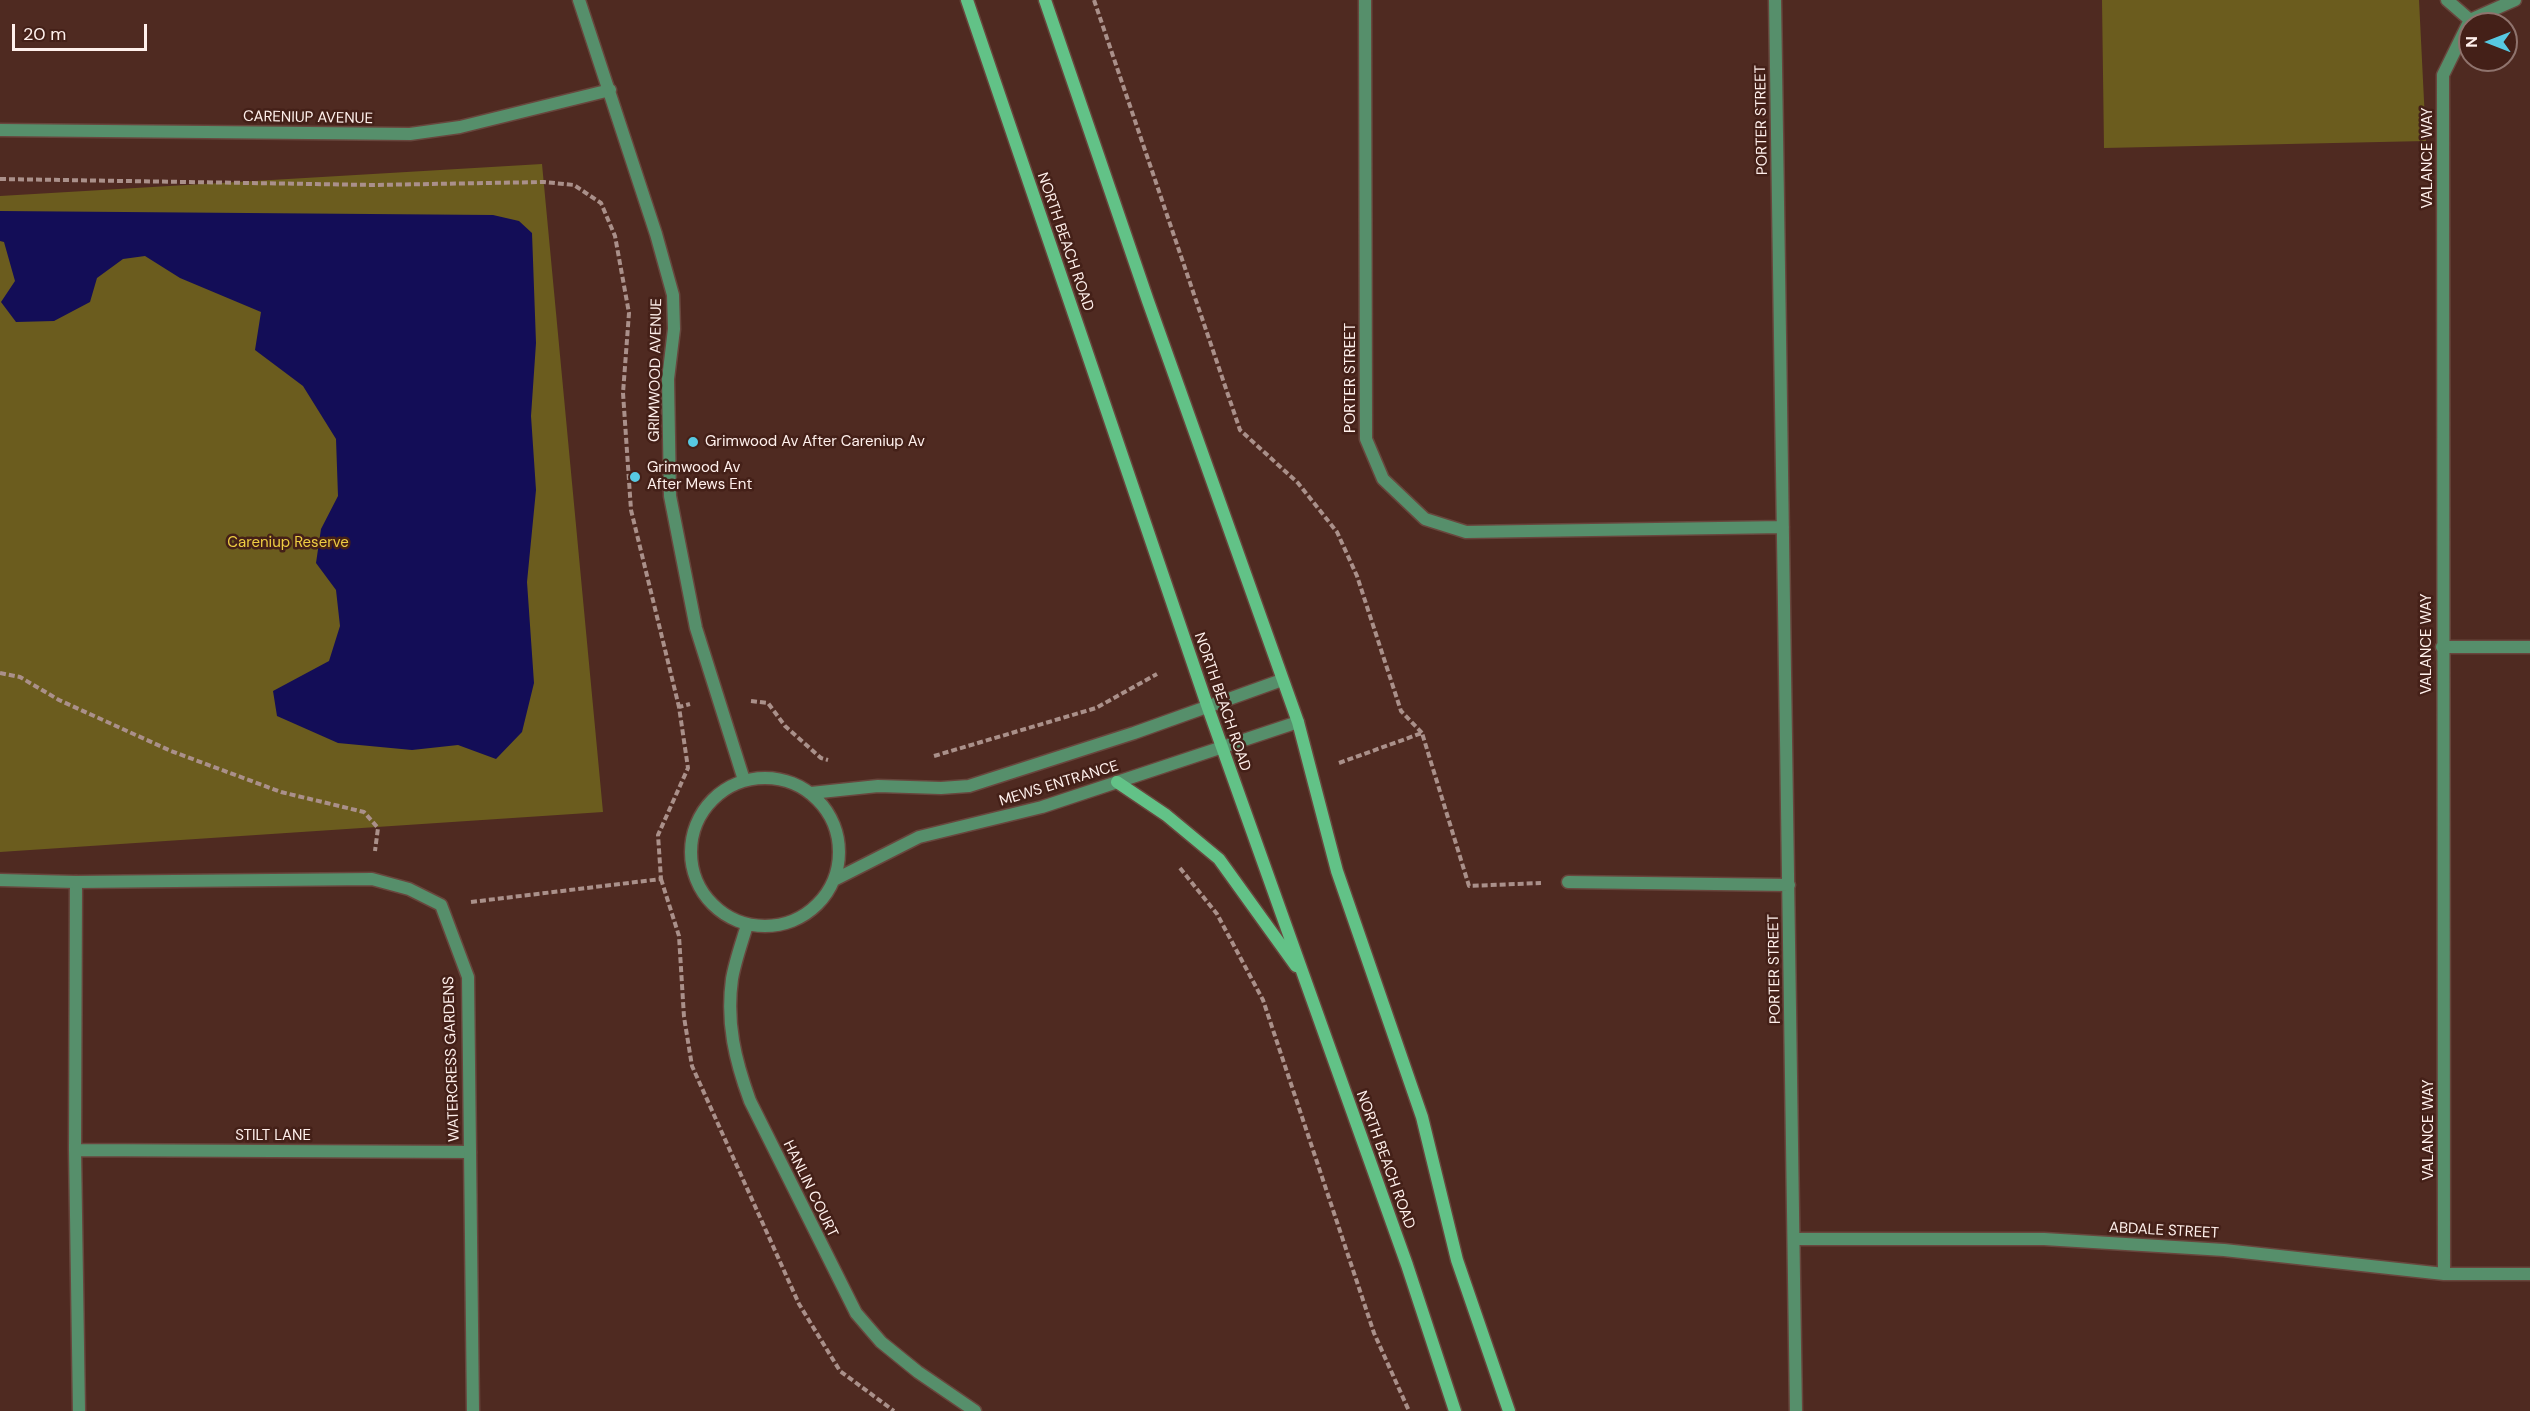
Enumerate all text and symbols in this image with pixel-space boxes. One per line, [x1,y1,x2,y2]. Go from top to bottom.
scale bar [15,12,150,50]
north arrow [2458,12,2518,72]
text: 20 m [23,22,66,46]
text: N [2461,36,2482,48]
street label: PORTER STREET [1752,65,1772,175]
street label: VALANCE WAY [2419,107,2437,209]
street label: CARENIUP AVENUE [243,108,373,128]
street label: NORTH BEACH ROAD [1033,170,1097,314]
street label: GRIMWOOD AVENUE [646,298,666,442]
street label: PORTER STREET [1342,323,1360,433]
place label: Grimwood Av After Careniup Av [705,433,925,451]
marker: Grimwood Av After Careniup Av [686,435,700,449]
place label: Grimwood Av After Mews Ent [647,459,752,494]
marker: Grimwood Av After Mews Ent [628,470,642,484]
park label: Careniup Reserve [227,534,349,552]
street label: VALANCE WAY [2418,593,2436,695]
street label: NORTH BEACH ROAD [1190,630,1254,774]
street label: MEWS ENTRANCE [997,757,1121,811]
street label: PORTER STREET [1765,914,1785,1024]
street label: WATERCRESS GARDENS [440,976,464,1142]
street label: VALANCE WAY [2420,1079,2438,1181]
street label: NORTH BEACH ROAD [1352,1089,1418,1231]
street label: STILT LANE [235,1127,311,1145]
street label: HANLIN COURT [779,1137,841,1241]
street label: ABDALE STREET [2109,1219,2219,1243]

